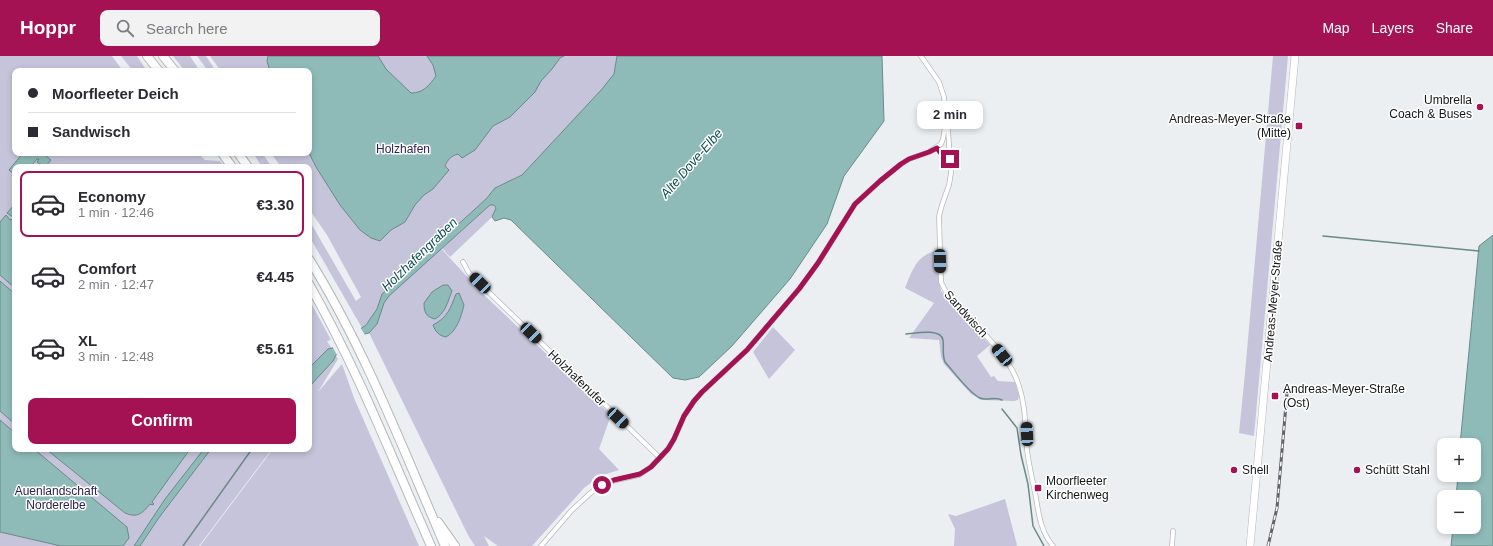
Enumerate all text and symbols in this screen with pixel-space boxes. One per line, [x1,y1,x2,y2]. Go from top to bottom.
search box [100,10,380,46]
text: Hoppr [20,17,76,38]
icon: search [114,17,136,39]
text: Search here [146,20,228,37]
text: Map [1322,20,1350,36]
text: Layers [1372,20,1414,36]
text: Share [1436,20,1473,36]
text: Moorfleeter Deich [52,85,179,102]
place label: Umbrella Coach & Buses [1389,93,1472,121]
callout: 2 min [917,101,983,129]
marker: Umbrella Coach & Buses [1475,102,1485,112]
text: 2 min [933,107,967,122]
place label: Andreas-Meyer-Straße (Mitte) [1169,112,1291,140]
marker: Andreas-Meyer-Straße (Mitte) [1294,121,1304,131]
text: Sandwisch [52,123,130,140]
water label: Alte Dove-Elbe [657,126,725,202]
park label: Holzhafen [376,142,430,156]
route end [941,150,959,168]
icon: car [30,186,66,222]
text: Economy [78,188,146,205]
text: €3.30 [256,196,294,213]
text: 1 min · 12:46 [78,205,154,220]
water label: Holzhafengraben [379,215,460,294]
street label: Andreas-Meyer-Straße [1261,239,1285,362]
car [934,249,946,273]
icon: car [30,258,66,294]
text: Comfort [78,260,136,277]
text: €4.45 [256,268,294,285]
car [467,270,493,296]
text: 2 min · 12:47 [78,277,154,292]
street label: Sandwisch [941,288,991,340]
car [518,320,544,346]
icon: car [30,330,66,366]
text: XL [78,332,97,349]
text: €5.61 [256,340,294,357]
car [990,342,1014,368]
street label: Holzhafenufer [545,347,609,409]
text: 3 min · 12:48 [78,349,154,364]
place label: Andreas-Meyer-Straße (Ost) [1283,382,1405,410]
marker: Andreas-Meyer-Straße (Ost) [1270,391,1280,401]
button: Confirm [28,398,296,444]
car [605,405,631,431]
car [1020,422,1034,446]
map controls [1437,438,1481,534]
button: + [1437,438,1481,482]
place label: Shell [1242,463,1269,477]
place label: Schütt Stahl [1365,463,1430,477]
marker: Shell [1229,465,1239,475]
marker: Schütt Stahl [1352,465,1362,475]
place label: Moorfleeter Kirchenweg [1046,474,1109,502]
route start [593,476,611,494]
marker: Moorfleeter Kirchenweg [1033,483,1043,493]
park label: Auenlandschaft Norderelbe [15,484,98,512]
button: − [1437,490,1481,534]

